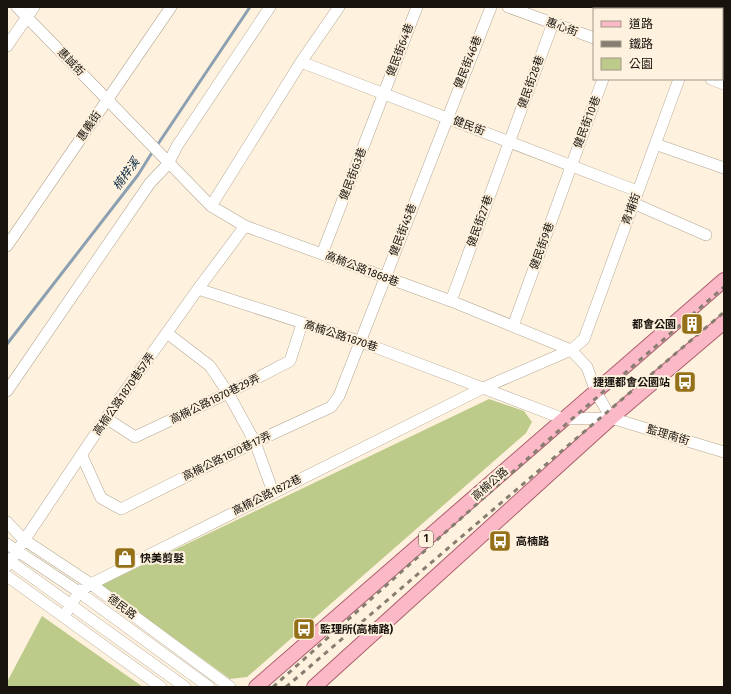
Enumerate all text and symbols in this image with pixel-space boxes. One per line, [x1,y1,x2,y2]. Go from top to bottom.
legend [593,8,723,80]
street label: 惠心街 [544,15,580,39]
text: 道路 [629,17,653,31]
street label: 健民街64巷 [384,22,416,78]
street label: 健民街46巷 [452,34,484,90]
text: 鐵路 [629,37,653,51]
street label: 惠誠街 [55,46,87,78]
street label: 健民街28巷 [515,54,547,110]
text: 公園 [629,57,653,71]
street label: 健民街10巷 [571,94,603,150]
street label: 惠義街 [74,109,104,143]
street label: 健民街 [451,114,487,138]
street label: 健民街63巷 [337,146,369,202]
water label: 楠梓溪 [110,154,143,193]
street label: 青埔街 [619,191,643,227]
street label: 健民街27巷 [465,193,495,249]
street label: 健民街45巷 [387,202,419,258]
street label: 健民街9巷 [527,220,557,272]
street label: 高楠公路1868巷 [323,249,401,289]
building icon: 都會公園 [679,311,705,337]
street label: 高楠公路1870巷 [303,318,379,354]
place label: 都會公園 [632,318,676,331]
street label: 高楠公路1870巷57弄 [91,350,157,438]
bus stop icon: 捷運都會公園站 [672,369,698,395]
street label: 高楠公路1870巷29弄 [168,372,262,426]
place label: 捷運都會公園站 [593,376,670,389]
street label: 監理南街 [645,422,691,448]
street label: 高楠公路1870巷17弄 [180,429,274,483]
street label: 高楠公路 [469,465,511,503]
street label: 高楠公路1872巷 [230,472,304,518]
bus stop icon: 高楠路 [487,528,513,554]
road number: 1 [419,531,433,547]
place label: 高楠路 [516,535,550,548]
shop icon: 快美剪髮 [112,545,138,571]
place label: 快美剪髮 [140,552,184,565]
street label: 德民路 [105,592,139,622]
bus stop icon: 監理所(高楠路) [291,616,317,642]
place label: 監理所(高楠路) [320,623,394,636]

